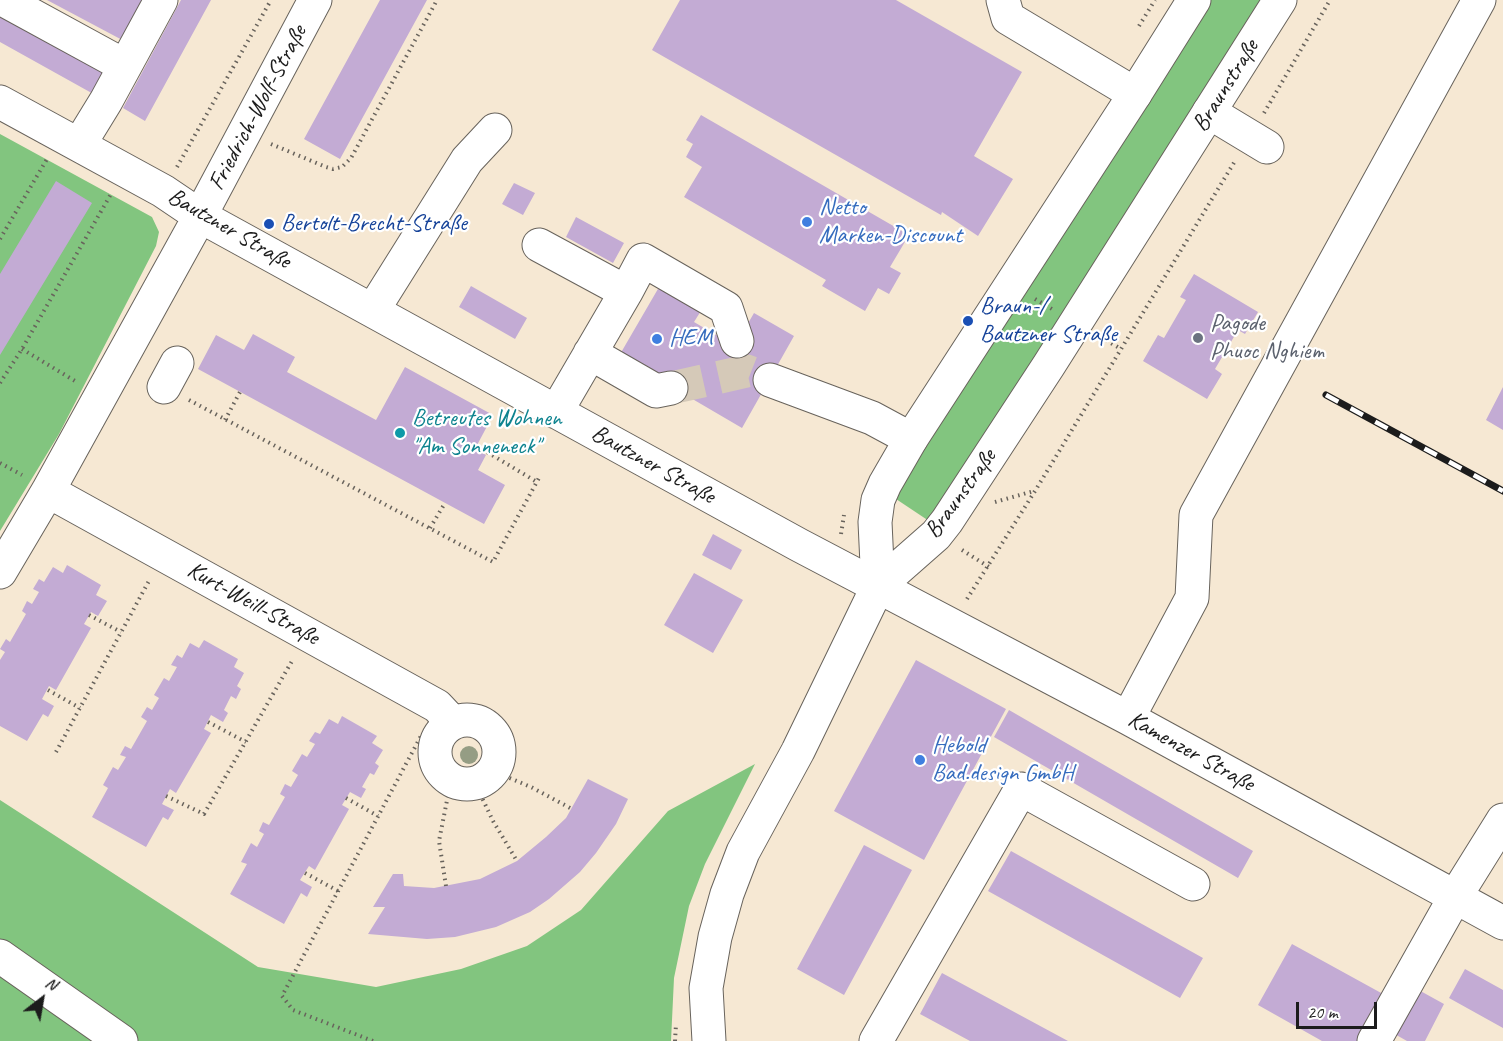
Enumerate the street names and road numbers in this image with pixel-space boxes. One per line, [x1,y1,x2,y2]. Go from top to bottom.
street label: Friedrich-Wolf-Straße [202,21,314,195]
street label: Braunstraße [1186,35,1266,137]
street label: Bautzner Straße [162,182,296,276]
street label: Bautzner Straße [586,419,720,511]
street label: Braunstraße [919,444,1003,544]
street label: Kurt-Weill-Straße [182,556,324,652]
street label: Kamenzer Straße [1123,705,1259,799]

